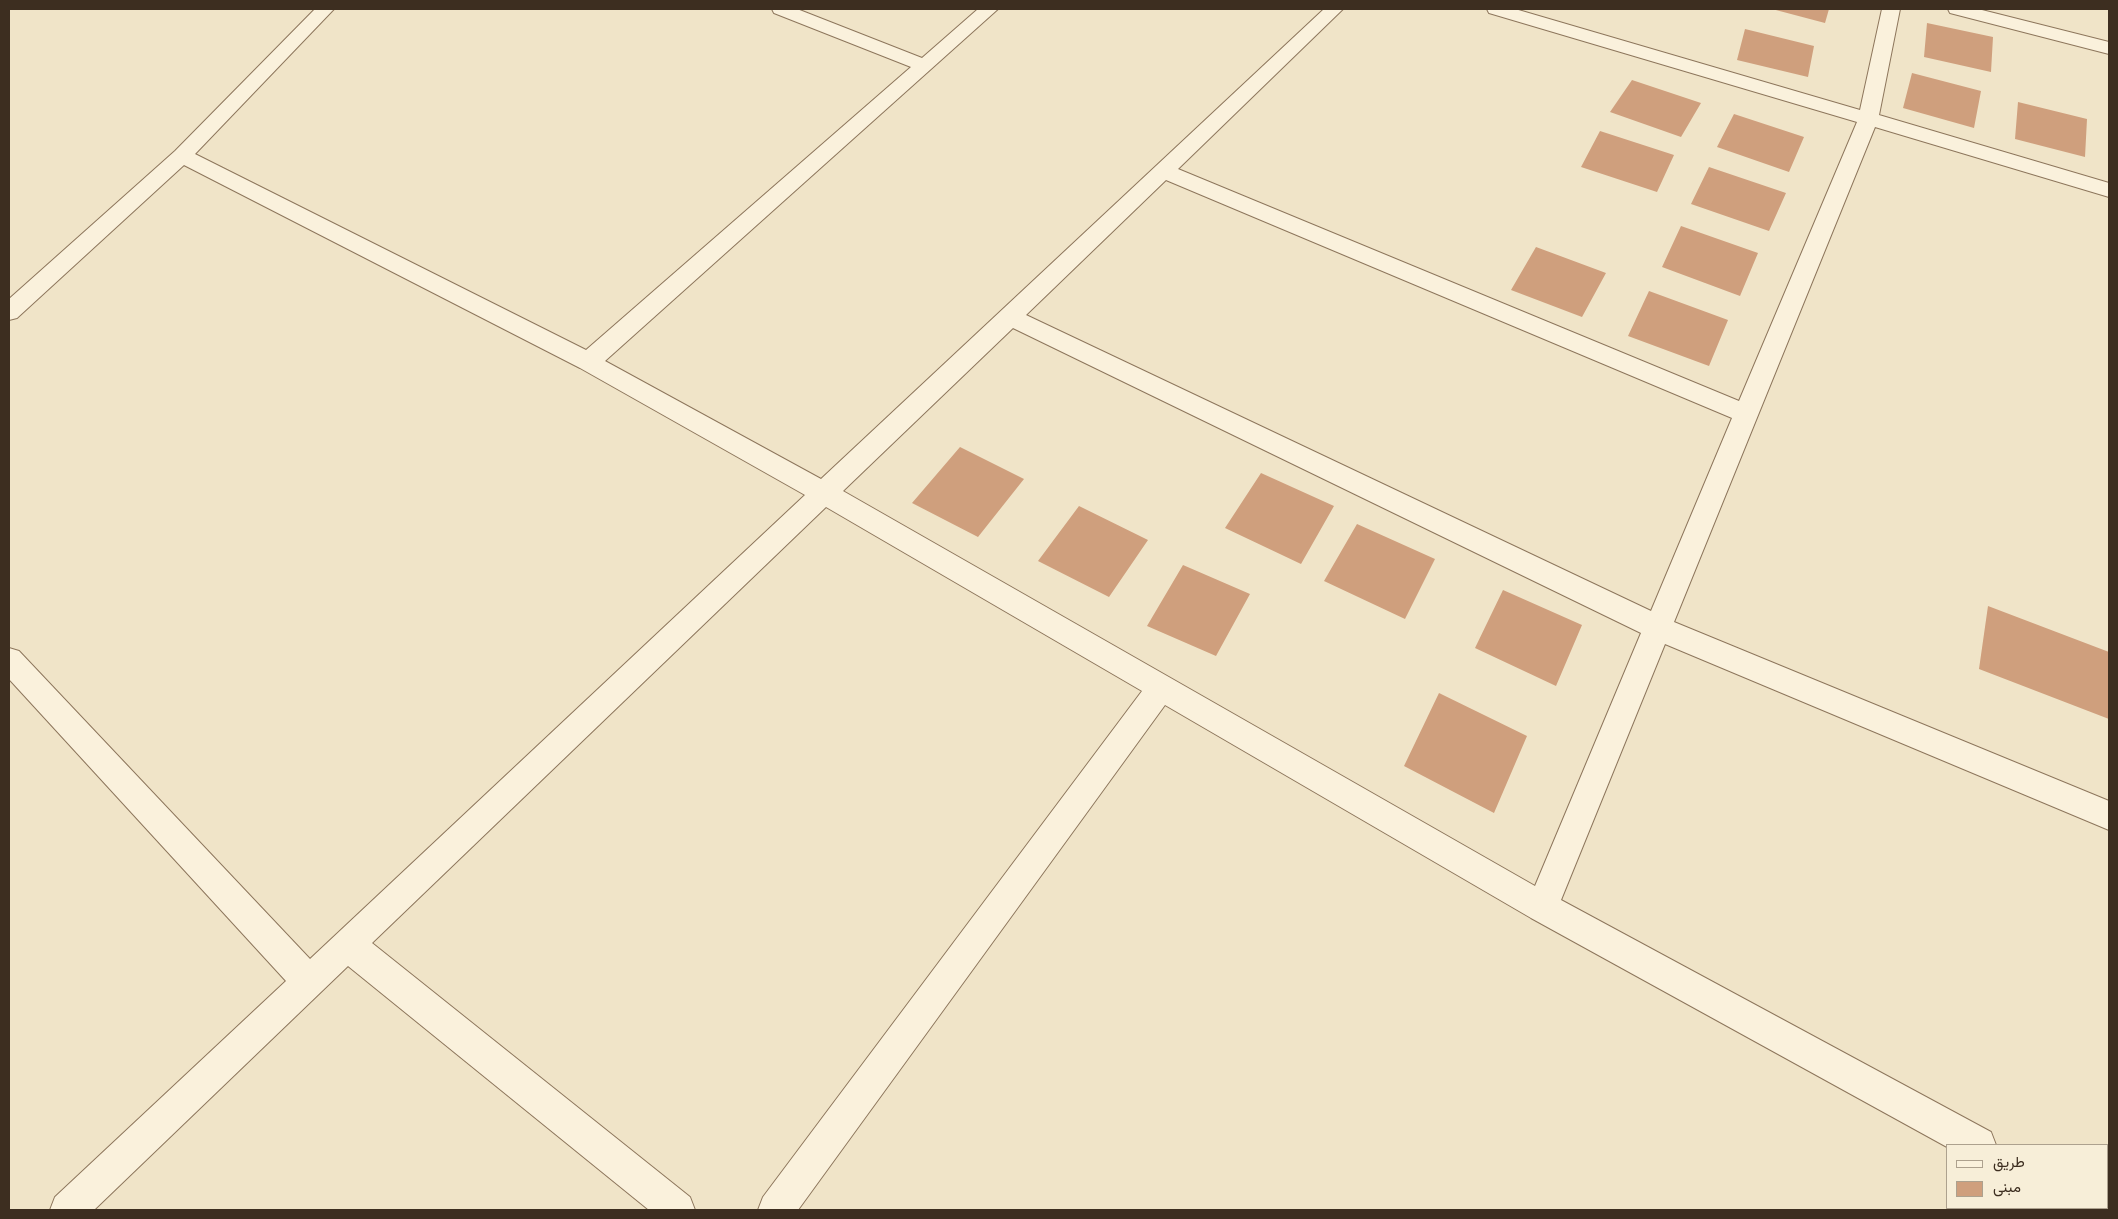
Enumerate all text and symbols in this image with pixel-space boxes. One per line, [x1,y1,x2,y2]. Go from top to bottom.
legend [1946,1144,2108,1209]
text: طريق [1993,1152,2025,1171]
text: مبنى [1993,1177,2021,1196]

